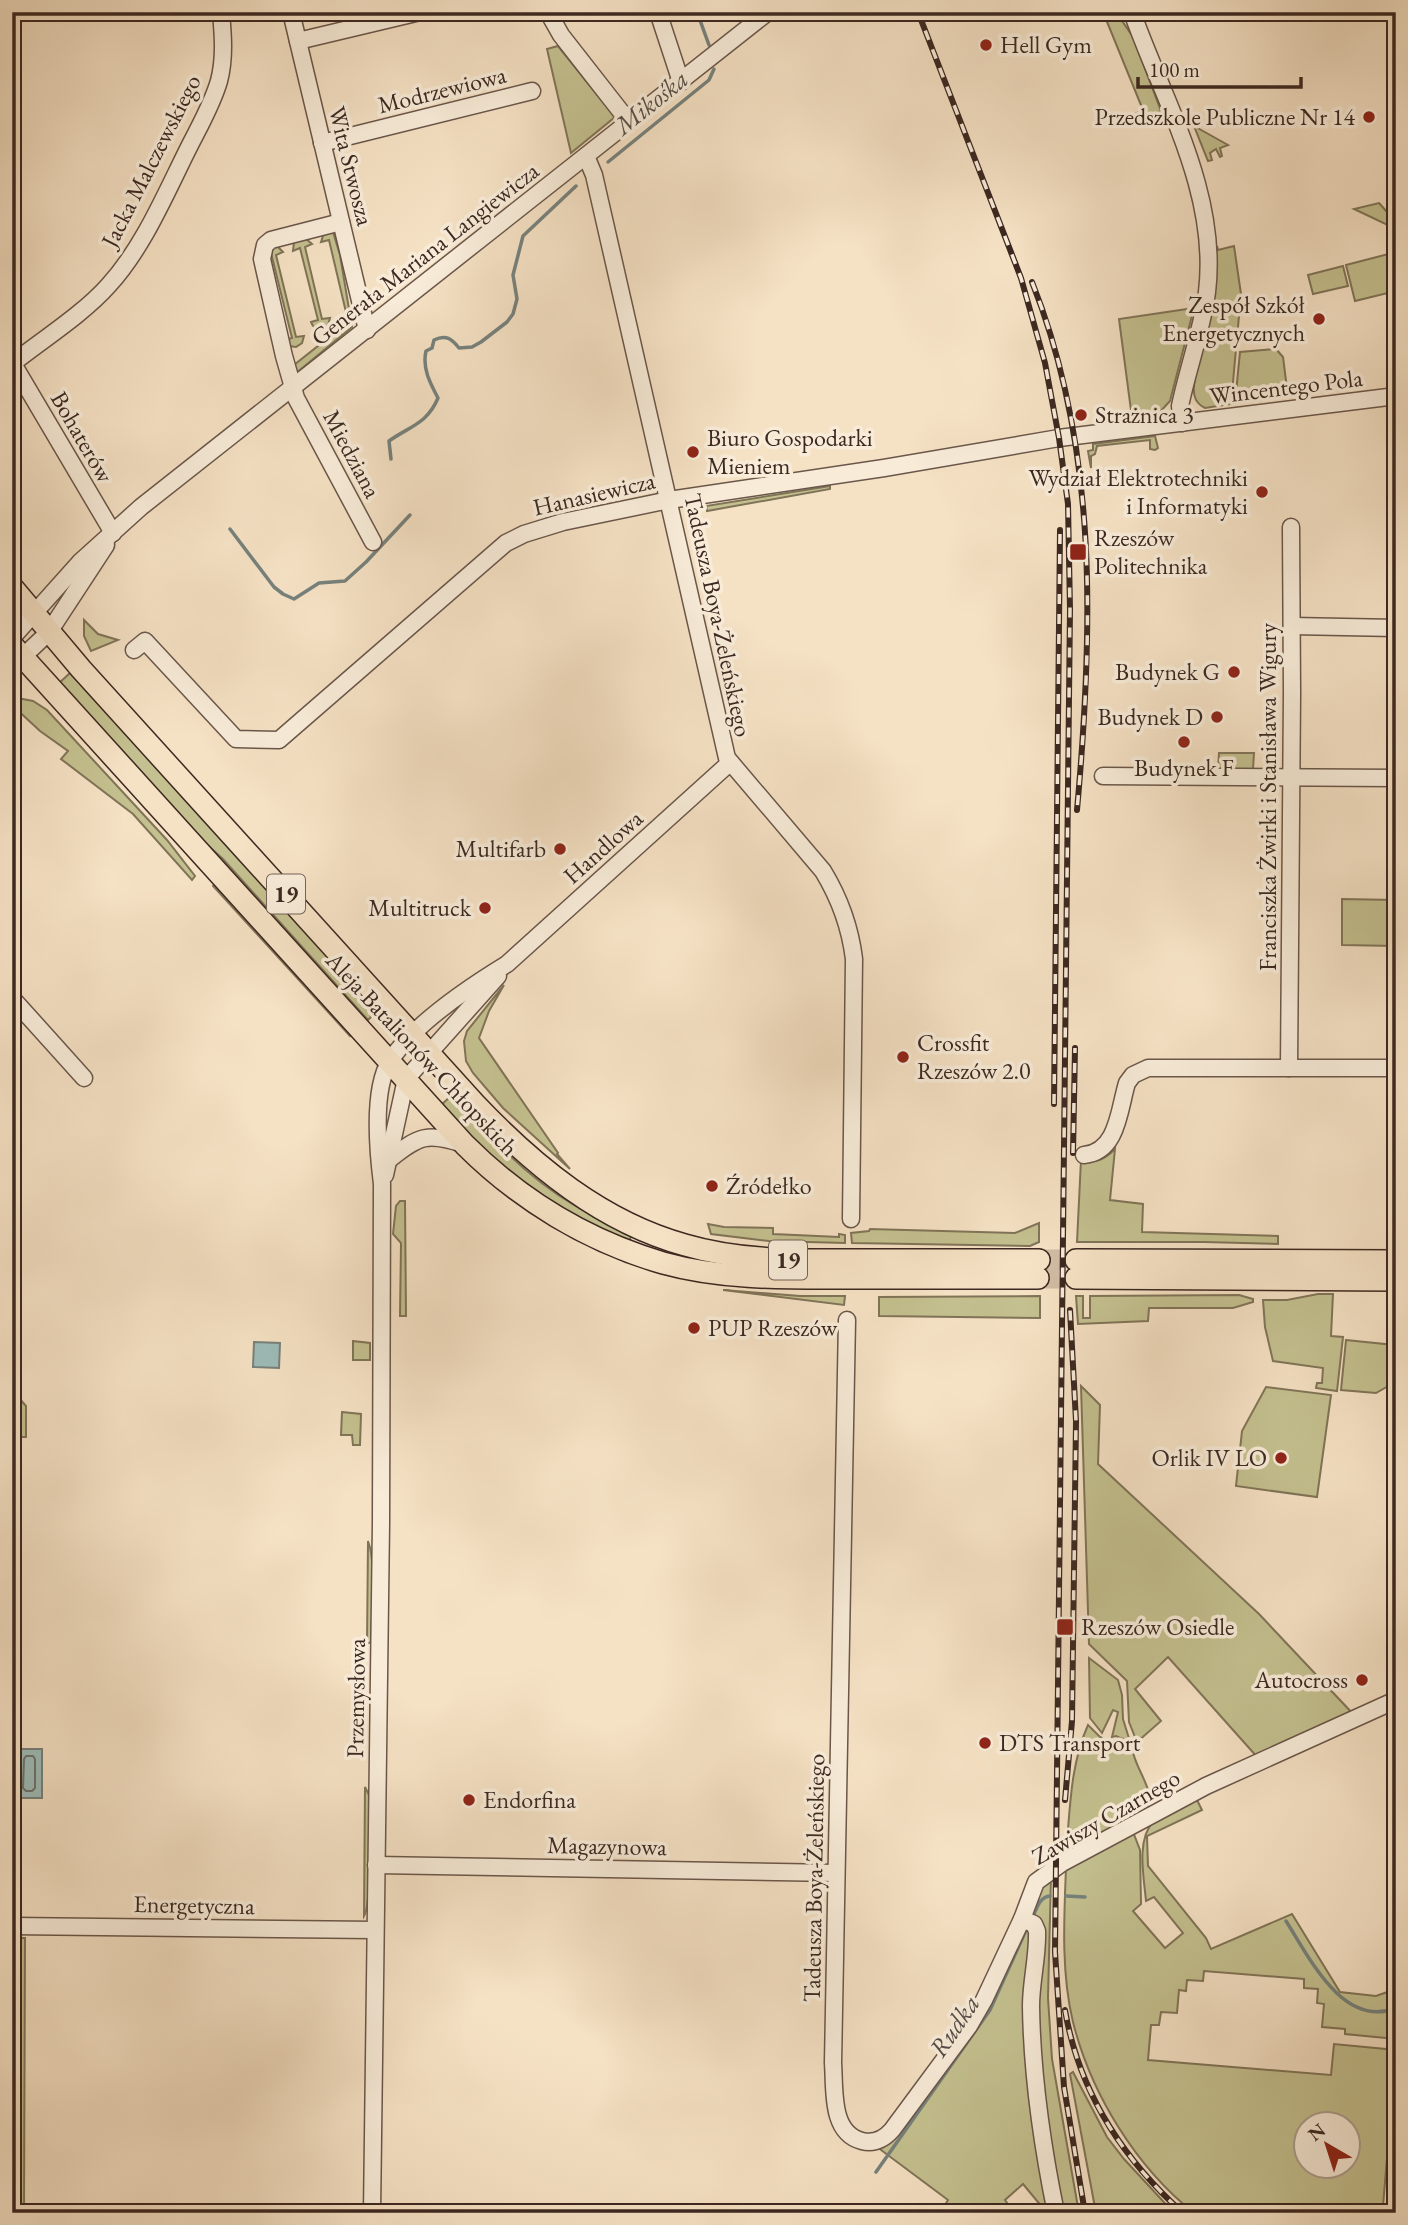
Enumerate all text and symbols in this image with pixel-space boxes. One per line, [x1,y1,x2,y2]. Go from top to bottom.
place label: Hell Gym [1000,29,1092,60]
marker: Hell Gym [978,37,994,53]
scale bar [1138,46,1301,90]
text: 100 m [1149,56,1200,83]
street label: Modrzewiowa [375,59,510,120]
water label: Mikośka [605,62,695,143]
street label: Jacka Malczewskiego [93,69,208,254]
place label: Przedszkole Publiczne Nr 14 [1094,101,1355,132]
street label: Wita Stwosza [322,103,381,229]
marker: Przedszkole Publiczne Nr 14 [1361,109,1377,125]
street label: Generała Mariana Langiewicza [304,155,545,352]
place label: Zespół Szkół Energetycznych [1162,289,1305,348]
marker: Zespół Szkół Energetycznych [1311,311,1327,327]
street label: Wincentego Pola [1207,362,1365,411]
street label: Bohaterów [44,386,121,488]
place label: Strażnica 3 [1095,399,1194,430]
street label: Miedziana [316,404,389,504]
marker: Strażnica 3 [1073,407,1089,423]
place label: Biuro Gospodarki Mieniem [707,422,873,481]
marker: Biuro Gospodarki Mieniem [685,444,701,460]
place label: Wydział Elektrotechniki i Informatyki [1029,462,1248,521]
street label: Hanasiewicza [530,464,658,523]
marker: Wydział Elektrotechniki i Informatyki [1254,484,1270,500]
street label: Tadeusza Boya-Żeleńskiego [678,490,759,740]
place label: Rzeszów Politechnika [1094,522,1208,581]
marker: Rzeszów Politechnika [1068,542,1088,562]
street label: Franciszka Żwirki i Stanisława Wigury [1252,623,1283,971]
place label: Budynek G [1115,656,1220,687]
marker: Budynek G [1226,664,1242,680]
place label: Budynek D [1097,701,1203,732]
marker: Budynek D [1209,709,1225,725]
marker: Budynek F [1176,734,1192,750]
place label: Budynek F [1134,752,1234,783]
street label: Handlowa [556,802,649,891]
place label: Multifarb [456,833,546,864]
marker: Multifarb [552,841,568,857]
road number: 19 [267,874,305,914]
place label: Multitruck [368,892,472,923]
marker: Multitruck [477,900,493,916]
street label: Aleja Batalionów Chłopskich [319,944,525,1162]
place label: Crossfit Rzeszów 2.0 [917,1027,1031,1086]
marker: Crossfit Rzeszów 2.0 [895,1049,911,1065]
place label: Źródełko [726,1170,812,1201]
marker: Źródełko [704,1178,720,1194]
road number: 19 [769,1240,807,1280]
place label: PUP Rzeszów [708,1312,838,1343]
marker: PUP Rzeszów [686,1320,702,1336]
place label: Orlik IV LO [1152,1442,1267,1473]
marker: Orlik IV LO [1273,1450,1289,1466]
place label: Rzeszów Osiedle [1081,1611,1234,1642]
marker: Rzeszów Osiedle [1055,1617,1075,1637]
street label: Przemysłowa [339,1638,372,1758]
place label: Autocross [1254,1664,1348,1695]
marker: Autocross [1354,1672,1370,1688]
place label: DTS Transport [999,1727,1141,1758]
marker: DTS Transport [977,1735,993,1751]
street label: Tadeusza Boya-Żeleńskiego [796,1753,831,2002]
street label: Zawiszy Czarnego [1026,1762,1185,1872]
place label: Endorfina [483,1784,576,1815]
marker: Endorfina [461,1792,477,1808]
street label: Magazynowa [547,1829,668,1862]
street label: Energetyczna [133,1888,255,1921]
water label: Rudka [921,1988,987,2064]
north arrow [1292,2110,1362,2180]
text: N [1303,2117,1331,2147]

